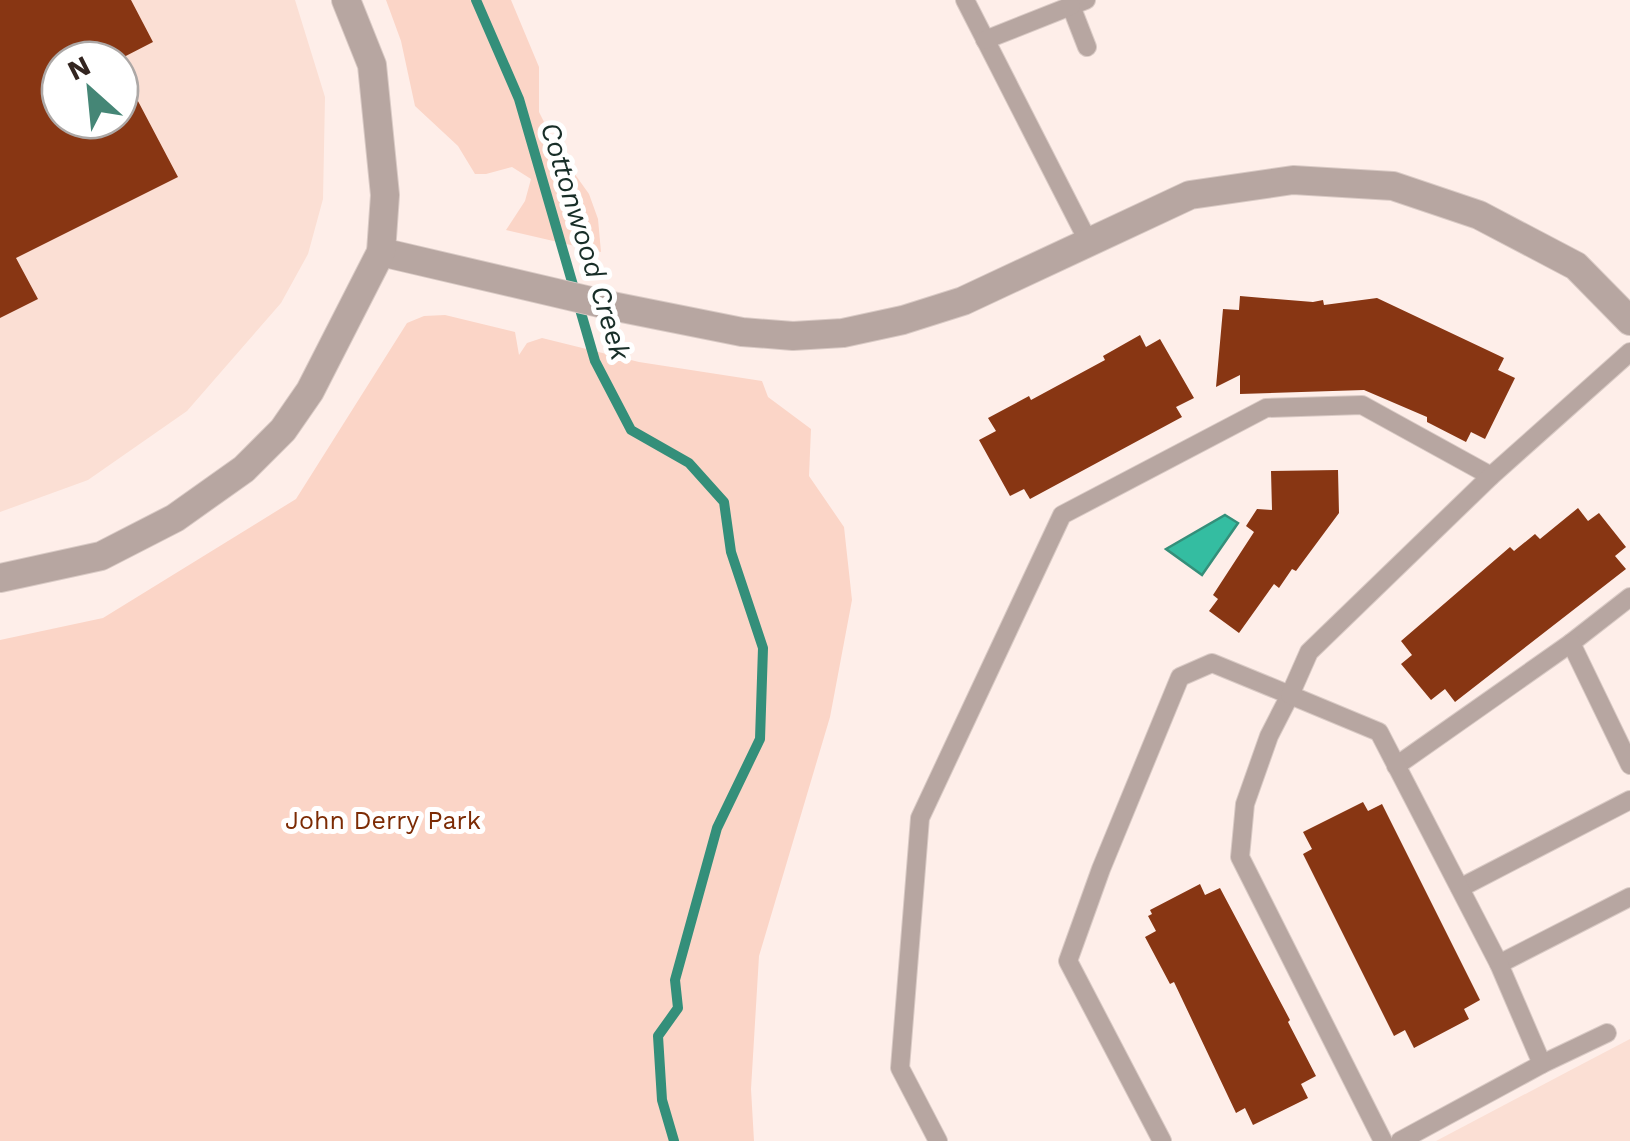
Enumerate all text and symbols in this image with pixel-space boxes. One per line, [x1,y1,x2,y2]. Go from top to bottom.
north arrow [40,40,140,140]
text: N [62,49,96,88]
water label: Cottonwood Creek [534,118,638,365]
park label: John Derry Park [285,806,481,835]

